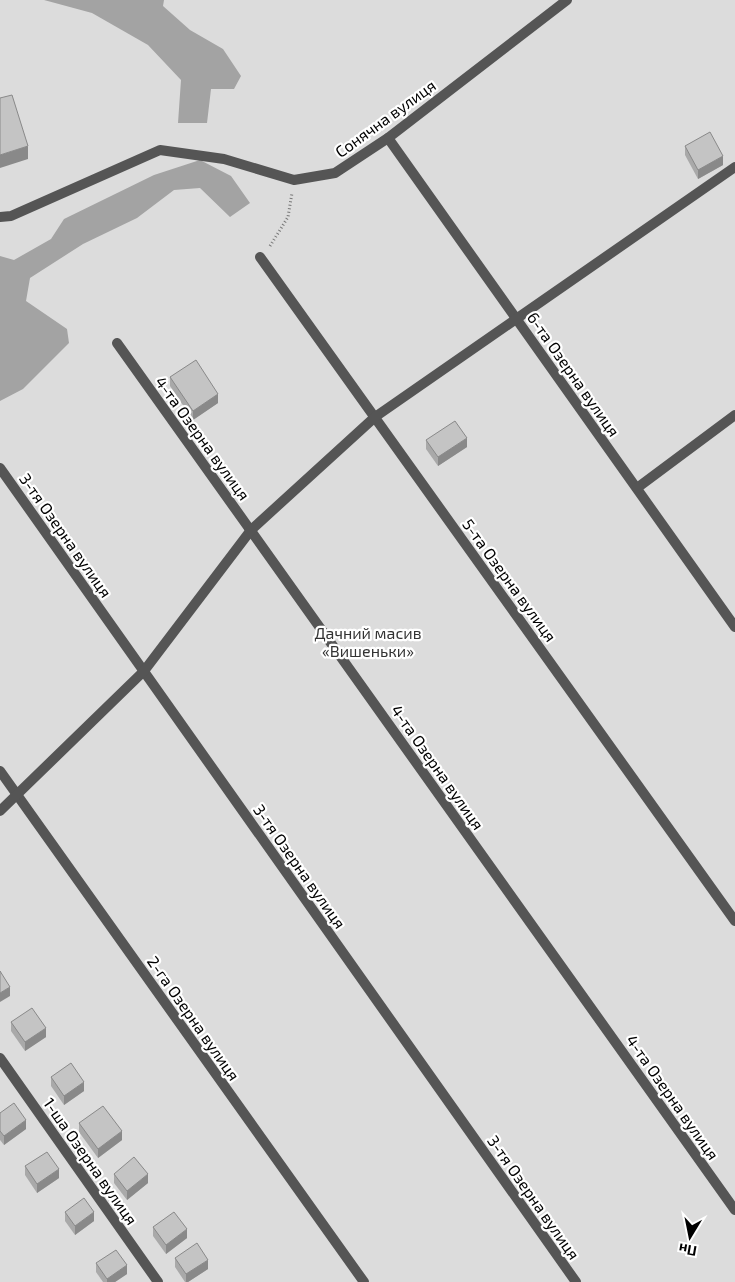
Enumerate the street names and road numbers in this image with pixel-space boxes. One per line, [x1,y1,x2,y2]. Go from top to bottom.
street label: Сонячна вулиця [331,75,440,162]
street label: 6-та Озерна вулиця [523,308,624,440]
street label: 4-та Озерна вулиця [151,372,254,504]
street label: 3-тя Озерна вулиця [15,469,116,601]
street label: 5-та Озерна вулиця [458,515,561,646]
street label: 4-та Озерна вулиця [387,701,488,834]
street label: 3-тя Озерна вулиця [249,800,350,932]
street label: 2-га Озерна вулиця [143,952,244,1084]
street label: 4-та Озерна вулиця [622,1031,723,1164]
street label: 1-ша Озерна вулиця [39,1094,142,1229]
street label: 3-тя Озерна вулиця [483,1131,584,1263]

